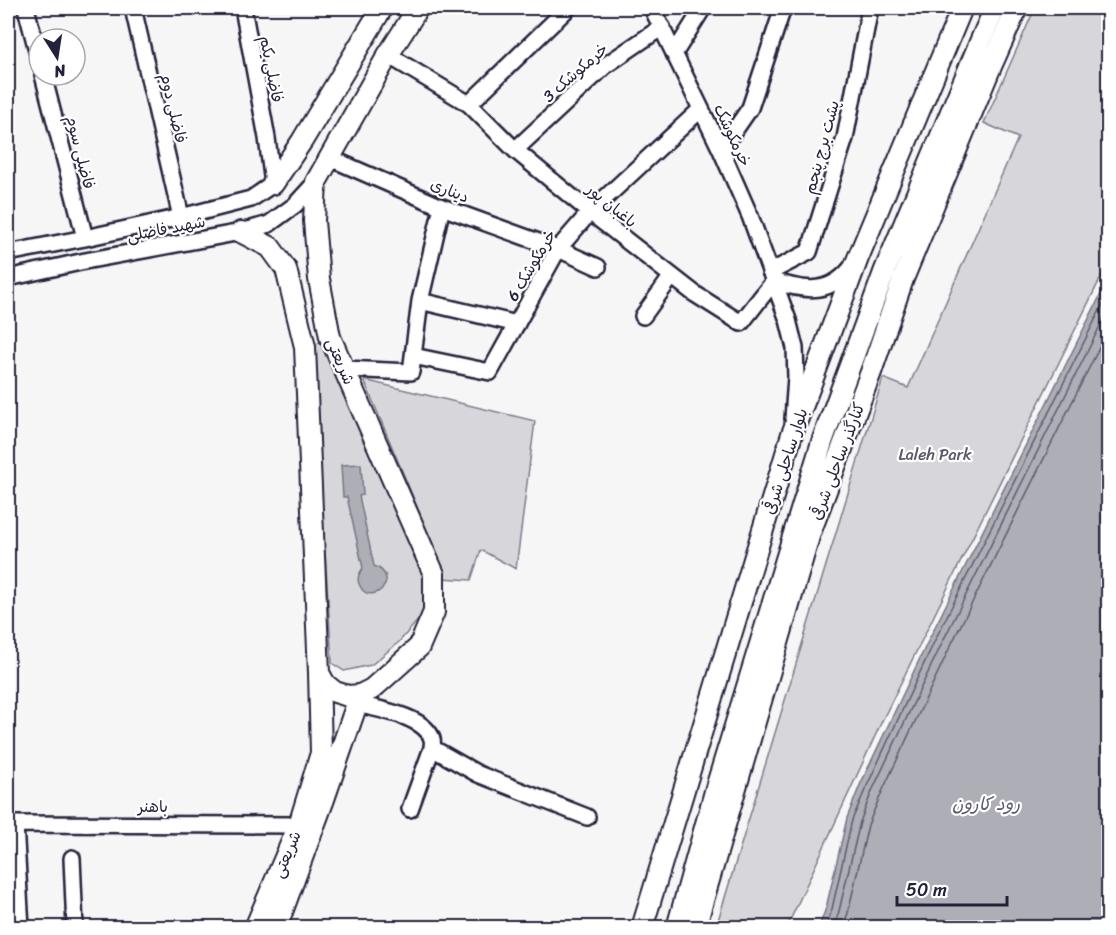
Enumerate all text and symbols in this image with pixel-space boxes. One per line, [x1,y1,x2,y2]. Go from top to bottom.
north arrow [27,27,87,87]
street label: فاضلی یکم [251,33,292,105]
street label: خرمکوشک 3 [536,35,615,109]
text: N [51,56,69,87]
street label: فاضلی دوم [151,70,196,146]
street label: پشت برج پنجم [795,97,848,197]
street label: خرمکوشک [705,99,760,172]
street label: فاضلی سوم [57,112,104,192]
street label: دیناری [426,170,474,211]
street label: باغبان پور [578,174,644,235]
street label: شهید فاضلی [124,207,208,250]
street label: خرمکوشک 6 [498,224,564,307]
street label: شریعتی [318,333,363,389]
street label: کنارگذر ساحلی شرقی [802,398,873,524]
street label: بلوار ساحلی شرقی [755,404,816,518]
park label: Laleh Park [898,440,972,469]
water label: رود کارون [952,788,1020,820]
street label: باهنر [136,792,168,821]
street label: شریعتی [264,826,309,882]
scale bar [897,869,1006,907]
text: 50 m [906,874,947,906]

